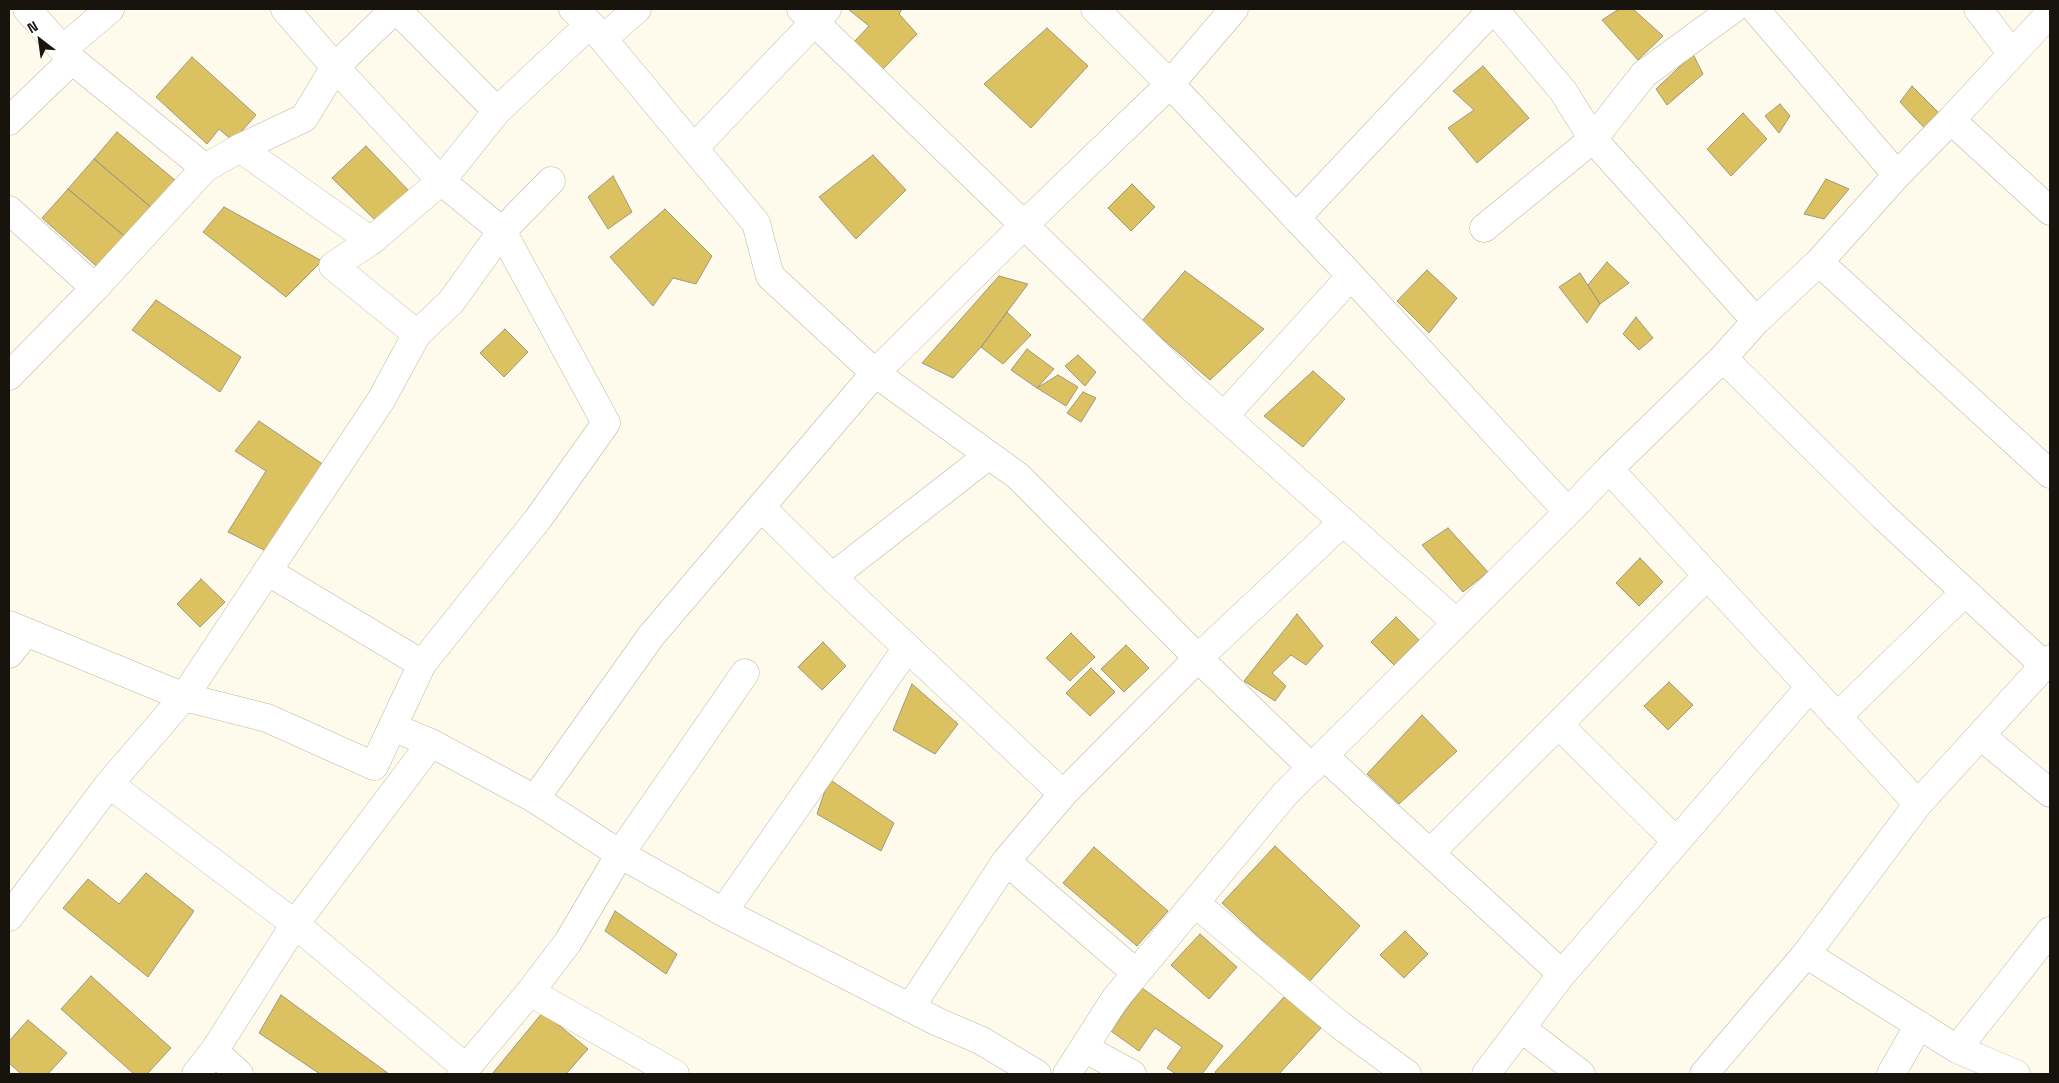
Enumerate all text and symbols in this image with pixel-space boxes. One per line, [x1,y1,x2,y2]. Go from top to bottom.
north arrow [15,15,65,65]
text: N [24,17,41,37]

